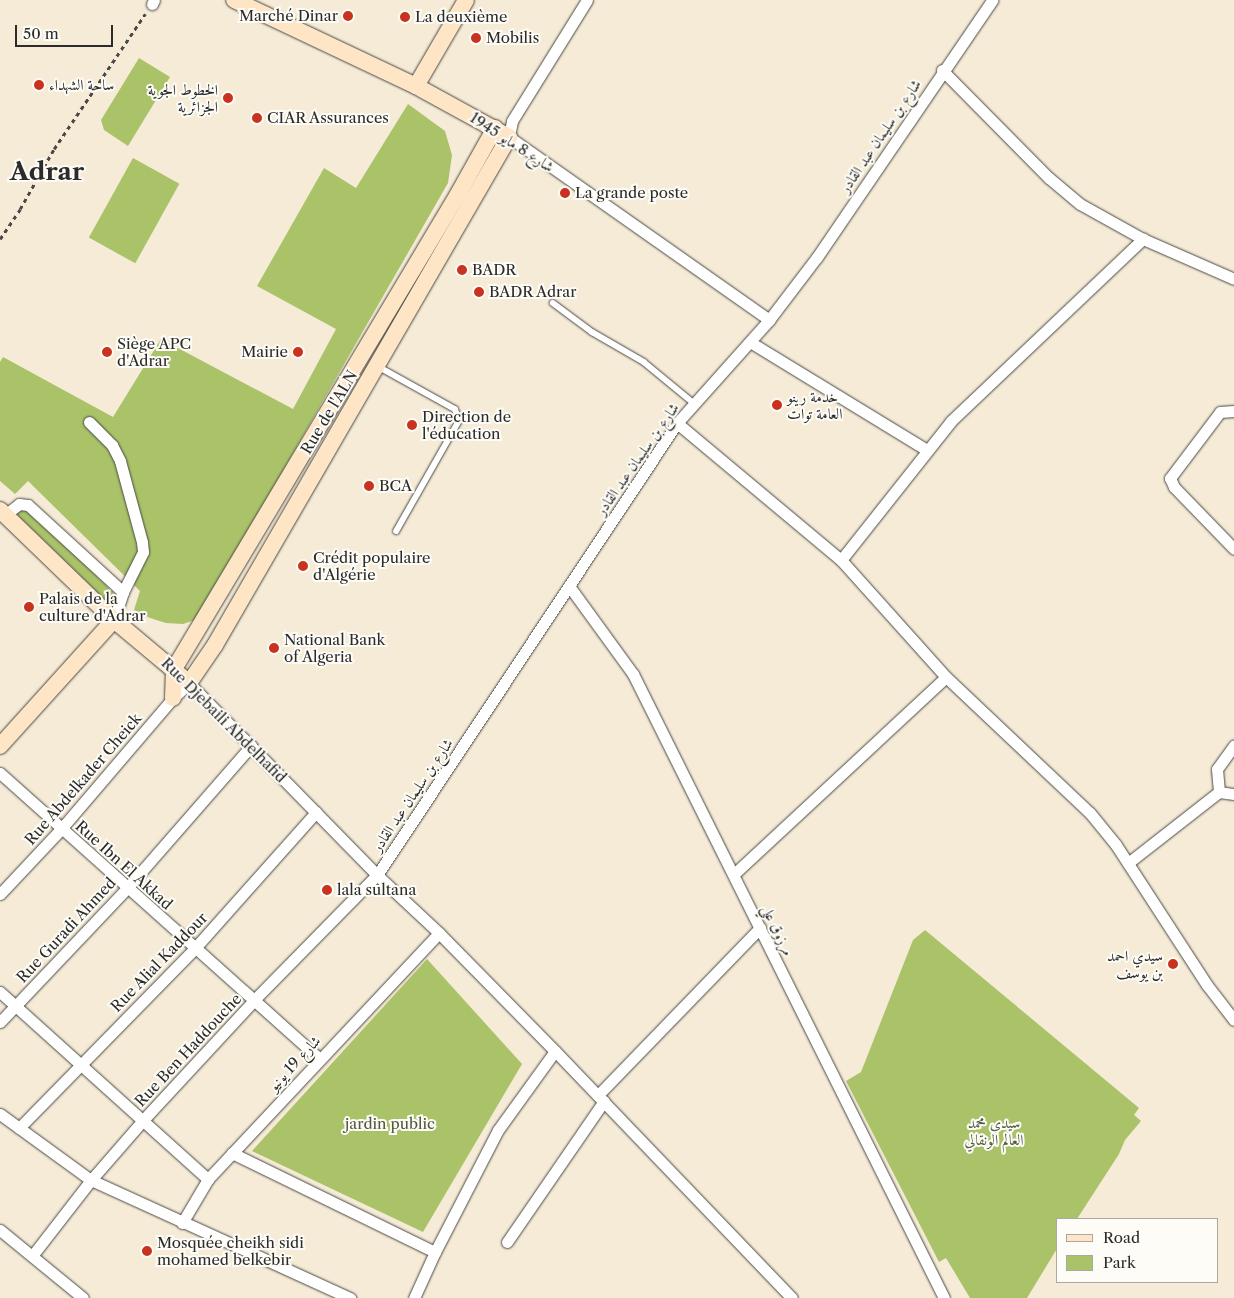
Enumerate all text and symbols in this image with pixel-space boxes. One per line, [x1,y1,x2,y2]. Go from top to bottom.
place label: Marché Dinar [239,7,338,25]
place label: La deuxième [415,8,508,26]
marker: Marché Dinar [342,10,354,22]
marker: La deuxième [399,11,411,23]
scale bar [18,15,115,47]
text: 50 m [23,24,59,43]
place label: Mobilis [486,29,539,47]
marker: Mobilis [470,32,482,44]
place label: ساحة الشهداء [49,76,114,94]
street label: شارع بن سليمان عبد القادر [835,76,925,196]
marker: ساحة الشهداء [33,79,45,91]
place label: الخطوط الجوية الجزائرية [148,80,218,115]
marker: الخطوط الجوية الجزائرية [222,92,234,104]
street label: شارع 8 مايو 1945 [467,108,557,176]
place label: CIAR Assurances [267,109,390,127]
marker: CIAR Assurances [251,112,263,124]
district label: Adrar [10,157,84,187]
place label: La grande poste [575,184,688,202]
marker: La grande poste [559,187,571,199]
place label: BADR [472,261,516,279]
marker: BADR [456,264,468,276]
place label: BADR Adrar [489,283,578,301]
marker: BADR Adrar [473,286,485,298]
place label: Siège APC d'Adrar [117,334,192,369]
place label: Mairie [241,343,288,361]
marker: Siège APC d'Adrar [101,346,113,358]
marker: Mairie [292,346,304,358]
street label: Rue de l'ALN [297,367,361,457]
place label: خدمة رينو العامة توات [787,387,842,422]
street label: شارع بن سليمان عبد القادر [592,399,682,519]
marker: خدمة رينو العامة توات [771,399,783,411]
place label: Direction de l'éducation [422,407,511,442]
marker: Direction de l'éducation [406,419,418,431]
place label: BCA [379,477,412,495]
marker: BCA [363,480,375,492]
place label: Crédit populaire d'Algérie [313,548,430,583]
marker: Crédit populaire d'Algérie [297,560,309,572]
place label: Palais de la culture d'Adrar [39,589,146,624]
marker: Palais de la culture d'Adrar [23,601,35,613]
place label: National Bank of Algeria [284,630,385,665]
marker: National Bank of Algeria [268,642,280,654]
street label: Rue Djebaili Abdelhafid [158,654,290,786]
street label: Rue Abdelkader Cheick [21,709,145,849]
street label: شارع بن سليمان عبد القادر [367,735,457,855]
street label: Rue Ibn El Akkad [72,817,176,913]
street label: Rue Guradi Ahmed [12,873,120,987]
place label: lala sultana [337,881,416,899]
marker: lala sultana [321,884,333,896]
street label: مرزوق علي [758,902,798,958]
street label: Rue Alial Kaddour [107,908,211,1016]
place label: سيدي احمد بن يوسف [1107,946,1163,981]
marker: سيدي احمد بن يوسف [1167,958,1179,970]
street label: Rue Ben Haddouche [131,990,245,1110]
street label: شارع 19 يونيو [264,1032,324,1094]
park label: سيدي محمد العالم الونقالي [964,1113,1024,1148]
park label: jardin public [345,1115,435,1133]
legend [1056,1218,1219,1283]
text: Road [1103,1228,1140,1247]
place label: Mosquée cheikh sidi mohamed belkebir [157,1233,304,1268]
marker: Mosquée cheikh sidi mohamed belkebir [141,1245,153,1257]
text: Park [1103,1253,1136,1272]

